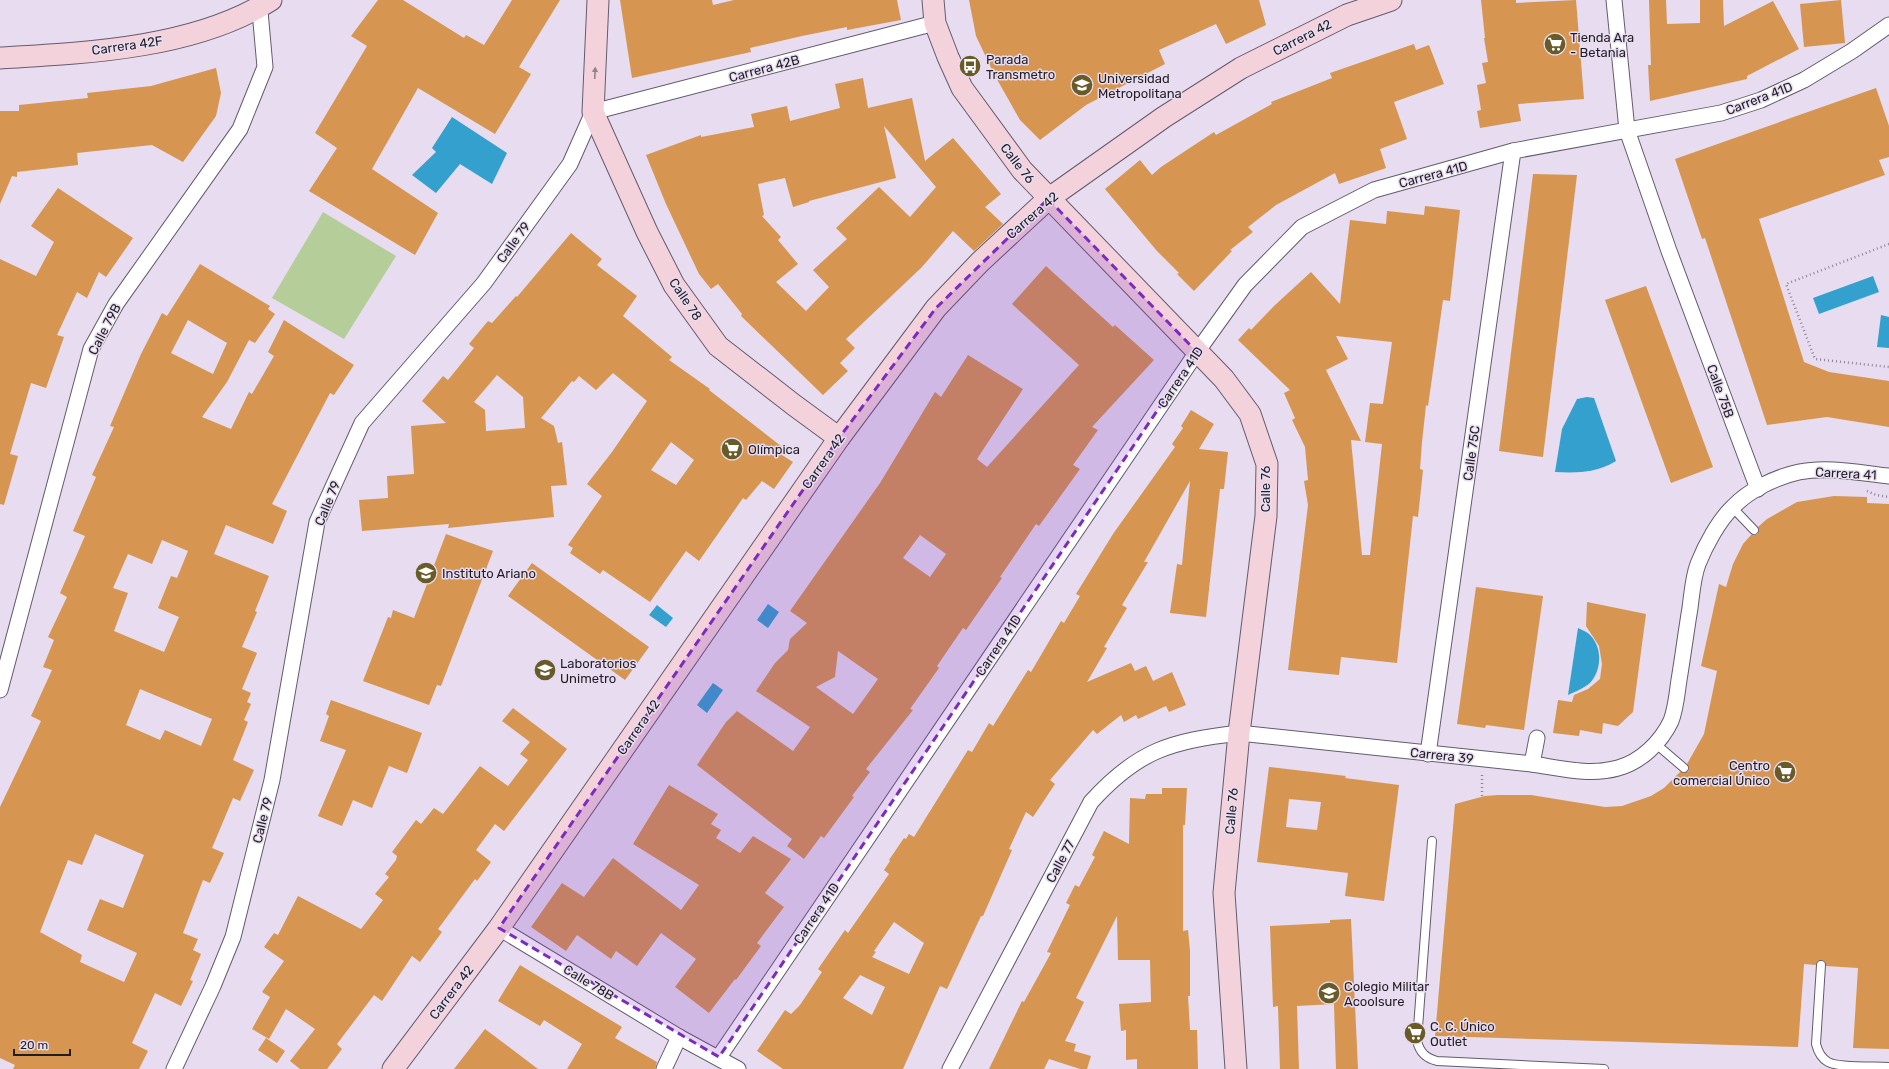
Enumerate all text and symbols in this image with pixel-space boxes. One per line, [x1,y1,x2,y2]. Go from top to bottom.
street label: Carrera 42 [1270,16,1334,59]
place label: Tienda Ara - Betania [1570,30,1634,60]
supermarket icon: Tienda Ara - Betania [1542,31,1568,57]
street label: Carrera 42F [91,33,164,58]
street label: Carrera 42B [727,52,801,85]
place label: Parada Transmetro [986,52,1055,82]
bus stop icon: Parada Transmetro [957,53,983,79]
one-way arrow [591,67,598,79]
place label: Universidad Metropolitana [1098,71,1182,101]
school or university icon: Universidad Metropolitana [1069,72,1095,98]
street label: Carrera 41D [1724,79,1795,118]
street label: Calle 76 [997,140,1038,186]
street label: Carrera 41D [1397,158,1469,191]
street label: Carrera 42 [1003,189,1061,242]
street label: Calle 79 [494,219,533,266]
street label: Calle 78 [666,275,705,323]
street label: Calle 79B [85,301,124,357]
street label: Carrera 41D [1155,344,1206,411]
street label: Calle 75B [1704,362,1737,420]
street label: Calle 75C [1460,424,1483,482]
street label: Carrera 42 [799,431,848,492]
supermarket icon: Olímpica [719,436,745,462]
place label: Olímpica [748,442,800,457]
street label: Carrera 41 [1815,464,1877,483]
street label: Calle 76 [1258,465,1273,512]
street label: Calle 79 [312,478,343,528]
school or university icon: Instituto Ariano [413,560,439,586]
place label: Instituto Ariano [442,566,536,581]
street label: Carrera 41D [973,612,1024,679]
place label: Laboratorios Unimetro [560,656,637,686]
school or university icon: Laboratorios Unimetro [532,657,558,683]
street label: Carrera 42 [614,697,663,758]
street label: Carrera 39 [1410,745,1475,766]
place label: Centro comercial Único [1673,758,1770,788]
supermarket icon: Centro comercial Único [1772,759,1798,785]
street label: Calle 76 [1222,787,1241,835]
street label: Calle 79 [250,795,276,845]
street label: Calle 77 [1043,837,1078,885]
street label: Carrera 41D [791,880,842,947]
street label: Carrera 42 [426,962,477,1022]
street label: Calle 78B [561,962,617,1003]
place label: Colegio Militar Acoolsure [1344,979,1429,1009]
school or university icon: Colegio Militar Acoolsure [1316,980,1342,1006]
place label: C. C. Único Outlet [1430,1019,1495,1049]
supermarket icon: C. C. Único Outlet [1402,1020,1428,1046]
scale bar [14,1031,70,1057]
text: 20 m [20,1038,48,1052]

